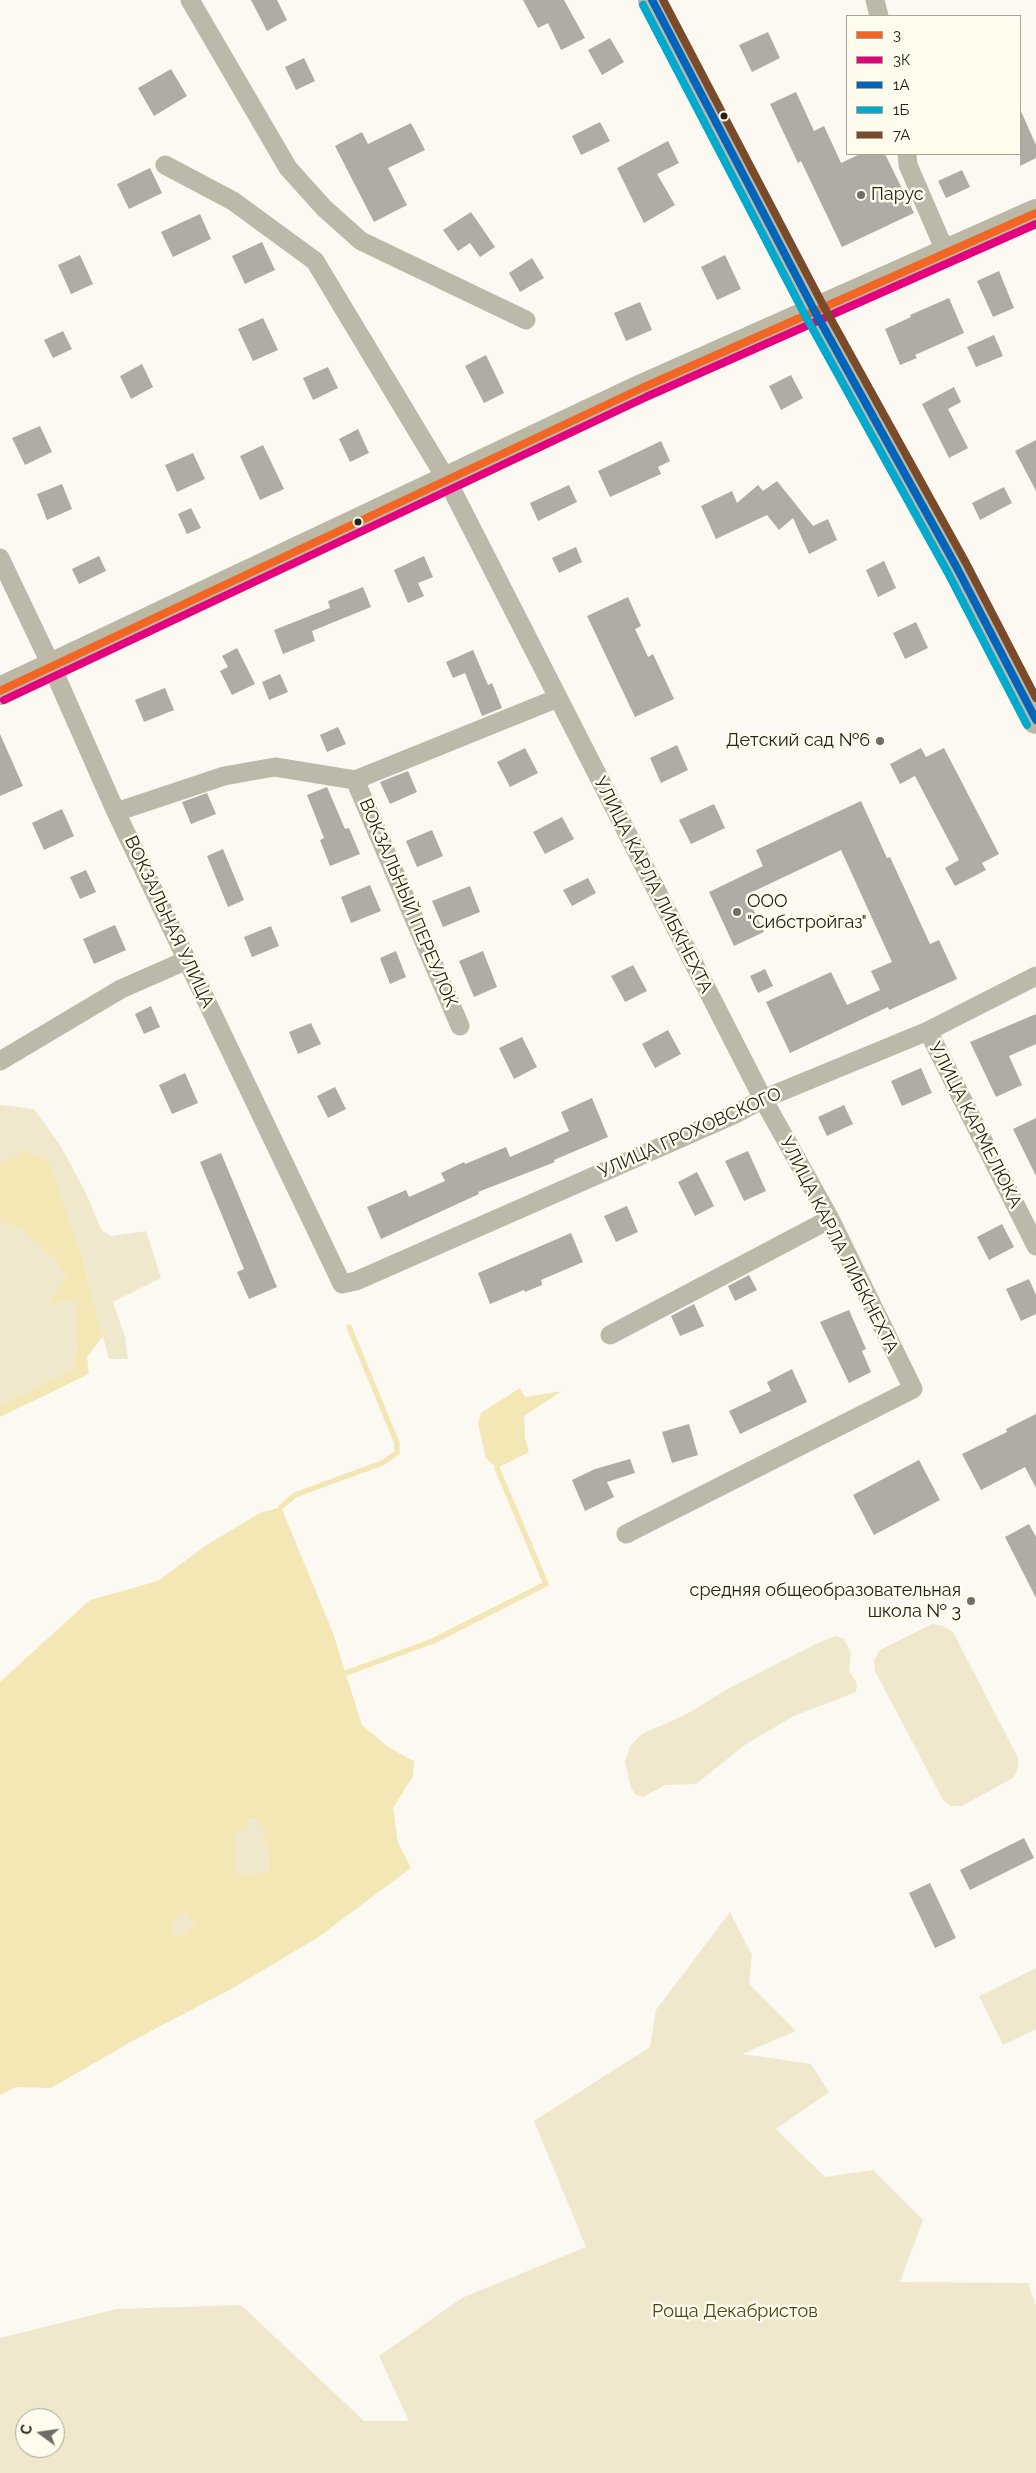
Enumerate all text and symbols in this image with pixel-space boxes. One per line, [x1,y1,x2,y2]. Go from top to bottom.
legend [846,15,1021,155]
text: 3 [893,26,901,44]
text: 3К [893,51,911,69]
text: 1А [893,76,910,94]
text: 1Б [893,101,909,119]
unlabelled marker [719,111,729,121]
text: 7А [893,126,911,144]
place label: Парус [871,184,924,206]
marker: Парус [855,189,867,201]
unlabelled marker [353,517,363,527]
place label: Детский сад №6 [726,730,870,752]
marker: Детский сад №6 [874,735,886,747]
street label: УЛИЦА КАРЛА ЛИБКНЕХТА [589,773,717,997]
street label: ВОКЗАЛЬНЫЙ ПЕРЕУЛОК [354,795,462,1011]
street label: ВОКЗАЛЬНАЯ УЛИЦА [120,833,218,1011]
place label: ООО "Сибстройгаз" [747,891,867,934]
marker: ООО "Сибстройгаз" [731,906,743,918]
street label: УЛИЦА КАРМЕЛЮКА [924,1038,1026,1212]
street label: УЛИЦА ГРОХОВСКОГО [595,1083,785,1183]
street label: УЛИЦА КАРЛА ЛИБКНЕХТА [775,1133,903,1357]
place label: средняя общеобразовательная школа № 3 [690,1580,961,1622]
marker: средняя общеобразовательная школа № 3 [965,1595,977,1607]
park label: Роща Декабристов [652,2301,818,2323]
north arrow [15,2408,65,2458]
text: С [17,2423,35,2436]

